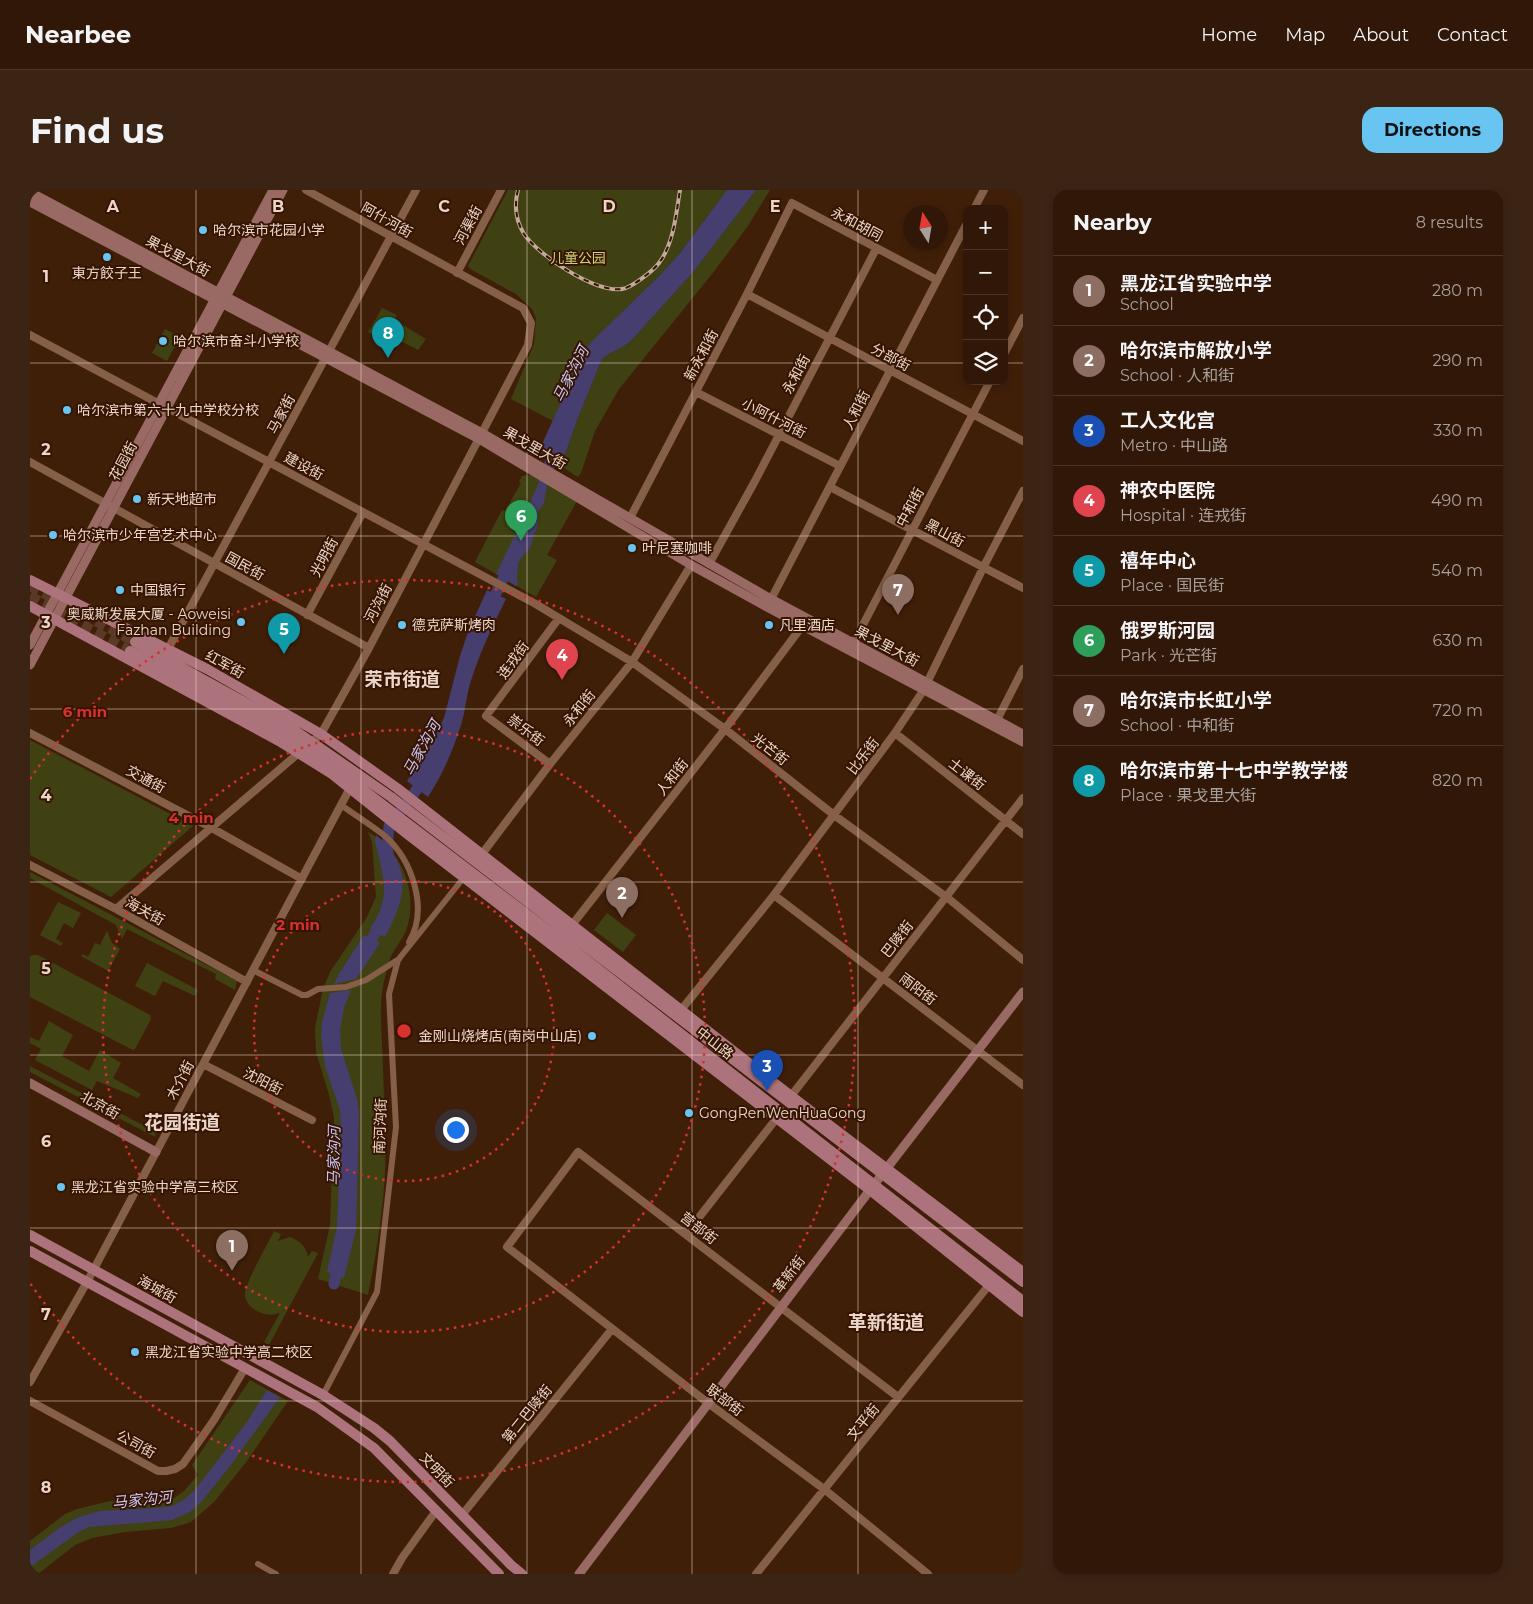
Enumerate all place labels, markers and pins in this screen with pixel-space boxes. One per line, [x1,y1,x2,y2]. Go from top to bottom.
place label: 哈尔滨市花园小学 [213,221,325,239]
marker: 哈尔滨市花园小学 [197,224,209,236]
marker: 東方餃子王 [101,251,113,263]
place label: 東方餃子王 [72,264,142,282]
pin: 8 [372,317,404,358]
place label: 哈尔滨市奋斗小学校 [173,332,299,350]
marker: 哈尔滨市奋斗小学校 [157,335,169,347]
place label: 哈尔滨市第六十九中学校分校 [77,401,259,419]
marker: 哈尔滨市第六十九中学校分校 [61,404,73,416]
place label: 新天地超市 [147,490,217,508]
marker: 新天地超市 [131,493,143,505]
pin: 6 [505,500,537,541]
place label: 哈尔滨市少年宫艺术中心 [63,526,217,544]
marker: 哈尔滨市少年宫艺术中心 [47,529,59,541]
place label: 叶尼塞咖啡 [642,539,712,557]
marker: 叶尼塞咖啡 [626,542,638,554]
pin: 7 [882,574,914,615]
place label: 中国银行 [130,581,186,599]
marker: 中国银行 [114,584,126,596]
place label: 奥威斯发展大厦 - Aoweisi Fazhan Building [67,605,231,639]
pin: 5 [268,613,300,654]
marker: 奥威斯发展大厦 - Aoweisi Fazhan Building [235,616,247,628]
place label: 德克萨斯烤肉 [412,616,496,634]
place label: 凡里酒店 [779,616,835,634]
marker: 德克萨斯烤肉 [396,619,408,631]
marker: 凡里酒店 [763,619,775,631]
pin: 4 [546,639,578,680]
pin: 2 [606,877,638,918]
centre of rings [395,1022,413,1040]
place label: 金刚山烧烤店(南岗中山店) [419,1027,582,1045]
marker: 金刚山烧烤店(南岗中山店) [586,1030,598,1042]
pin: 3 [751,1050,783,1091]
place label: GongRenWenHuaGong [699,1104,866,1122]
marker: GongRenWenHuaGong [683,1107,695,1119]
place label: 黑龙江省实验中学高三校区 [71,1178,239,1196]
marker: 黑龙江省实验中学高三校区 [55,1181,67,1193]
pin: 1 [216,1230,248,1271]
place label: 黑龙江省实验中学高二校区 [145,1343,313,1361]
marker: 黑龙江省实验中学高二校区 [129,1346,141,1358]

